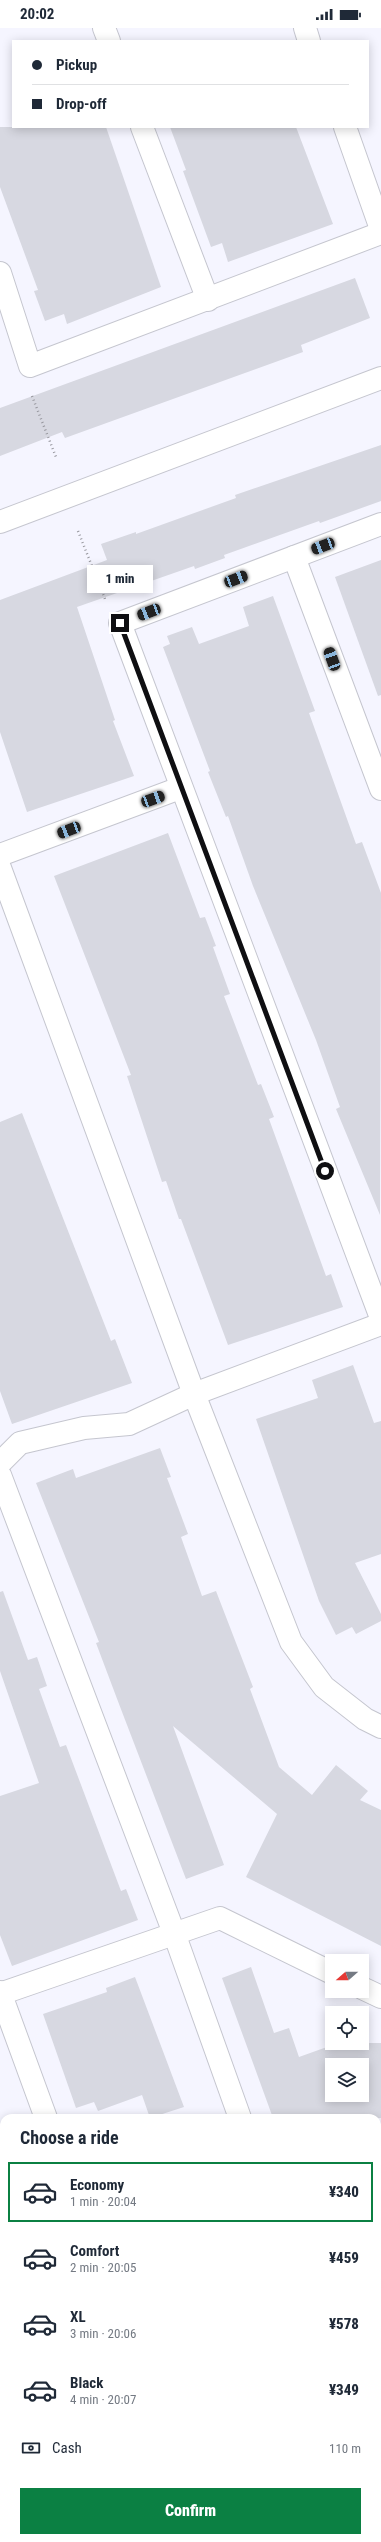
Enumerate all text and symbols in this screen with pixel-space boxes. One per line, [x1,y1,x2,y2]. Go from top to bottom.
text: 20:02 [20,5,54,23]
text: Pickup [56,56,97,74]
text: Drop-off [56,95,107,113]
car [310,536,336,556]
callout: 1 min [87,565,153,593]
car [223,569,249,589]
text: 1 min [106,571,134,586]
car [136,602,162,622]
route end [111,614,129,632]
car [322,646,342,672]
car [140,789,166,809]
car [56,820,82,840]
route start [316,1162,334,1180]
north arrow [325,1954,369,1998]
map controls [325,1954,369,2102]
button: locate [325,2006,369,2050]
button: layers [325,2058,369,2102]
text: Choose a ride [20,2127,119,2148]
icon: car [22,2174,58,2210]
text: Economy [70,2176,124,2194]
text: ¥340 [329,2183,359,2201]
text: 1 min · 20:04 [70,2194,136,2209]
icon: car [22,2240,58,2276]
text: Comfort [70,2242,119,2260]
text: ¥459 [329,2249,359,2267]
text: 2 min · 20:05 [70,2260,136,2275]
icon: car [22,2306,58,2342]
text: XL [70,2308,86,2326]
text: ¥578 [329,2315,359,2333]
text: 3 min · 20:06 [70,2326,136,2341]
icon: car [22,2372,58,2408]
text: Black [70,2374,103,2392]
text: ¥349 [329,2381,359,2399]
text: 4 min · 20:07 [70,2392,136,2407]
icon: cash [20,2437,42,2459]
text: Cash [52,2439,82,2457]
text: 110 m [329,2441,361,2456]
button: Confirm [20,2488,361,2534]

